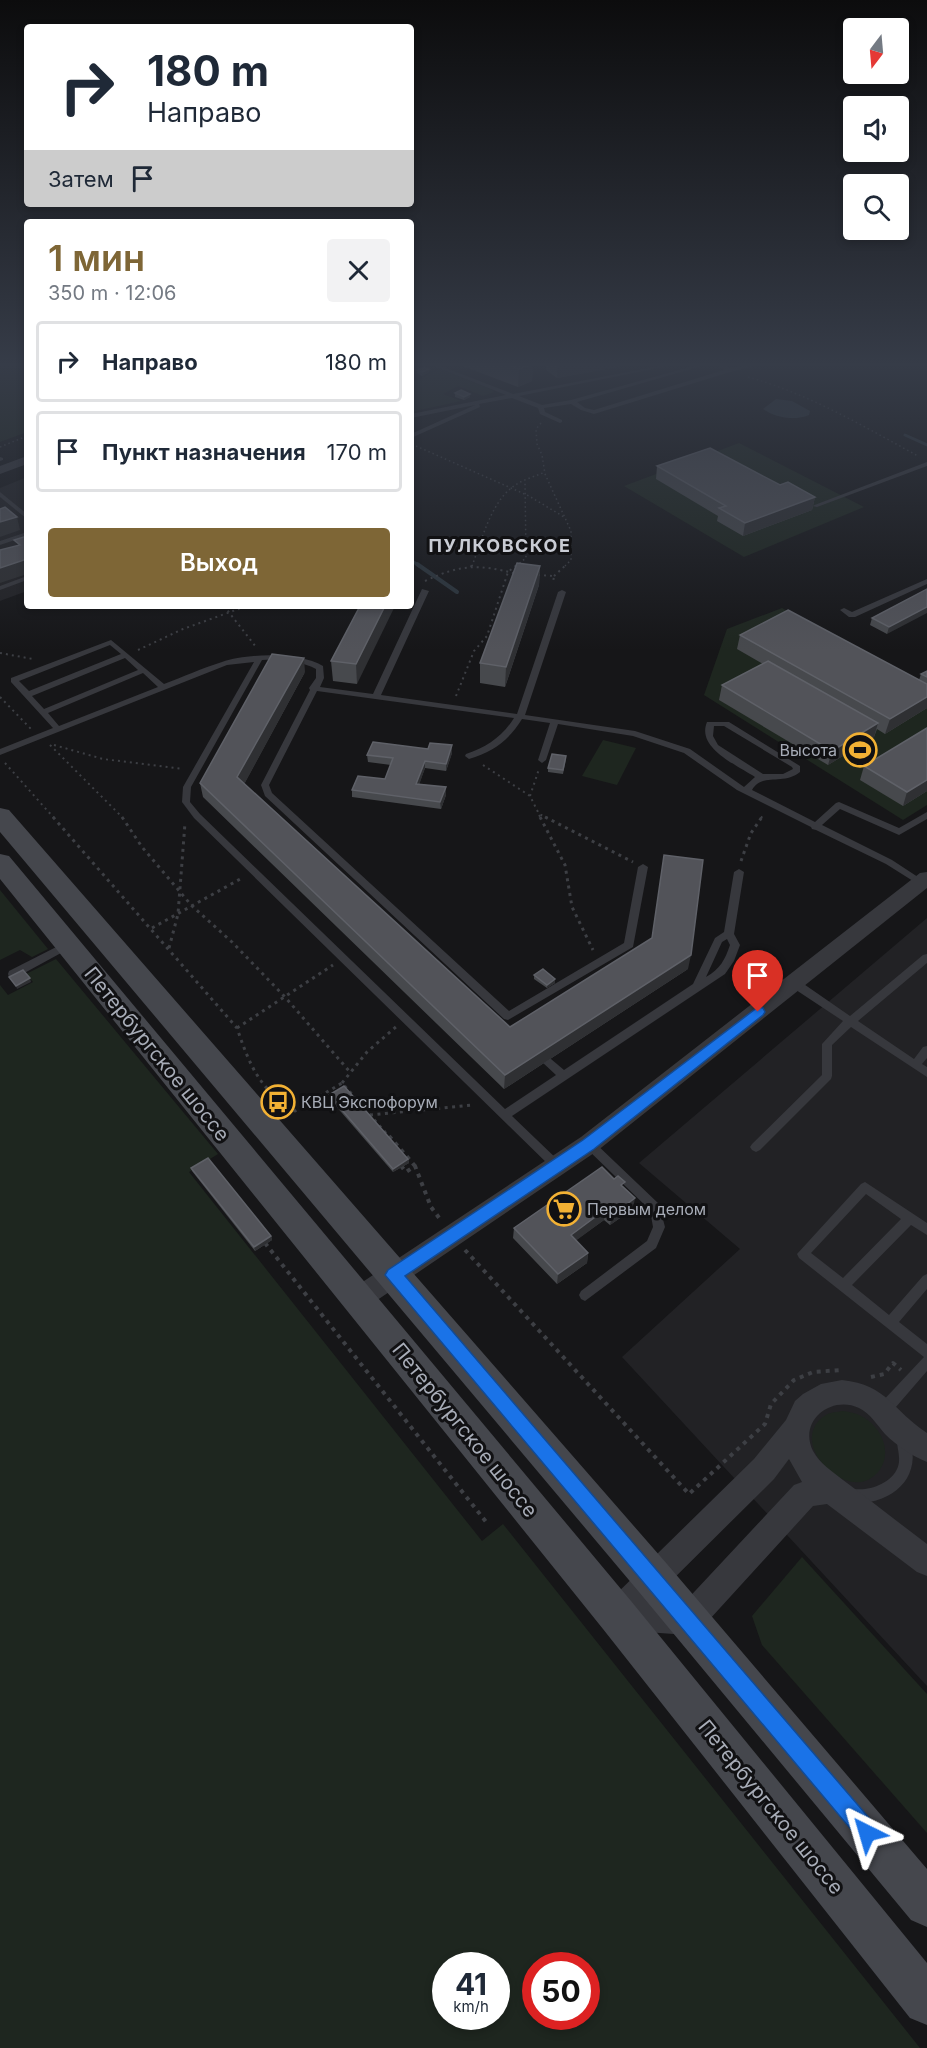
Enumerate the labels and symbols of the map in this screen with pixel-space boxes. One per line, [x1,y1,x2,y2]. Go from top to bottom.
north arrow [843,18,909,84]
district label: ПУЛКОВСКОЕ [429,535,571,556]
sports icon: Высота [842,732,878,768]
place label: Высота [780,740,837,760]
pin [732,950,783,1012]
street label: Петербургское шоссе [79,962,235,1146]
bus stop icon: КВЦ Экспофорум [260,1084,296,1120]
place label: КВЦ Экспофорум [301,1092,438,1112]
supermarket icon: Первым делом [546,1191,582,1227]
place label: Первым делом [587,1199,706,1219]
street label: Петербургское шоссе [387,1338,543,1522]
street label: Петербургское шоссе [693,1715,849,1899]
position arrow [835,1801,899,1865]
speed limit sign: 50 [522,1952,600,2030]

